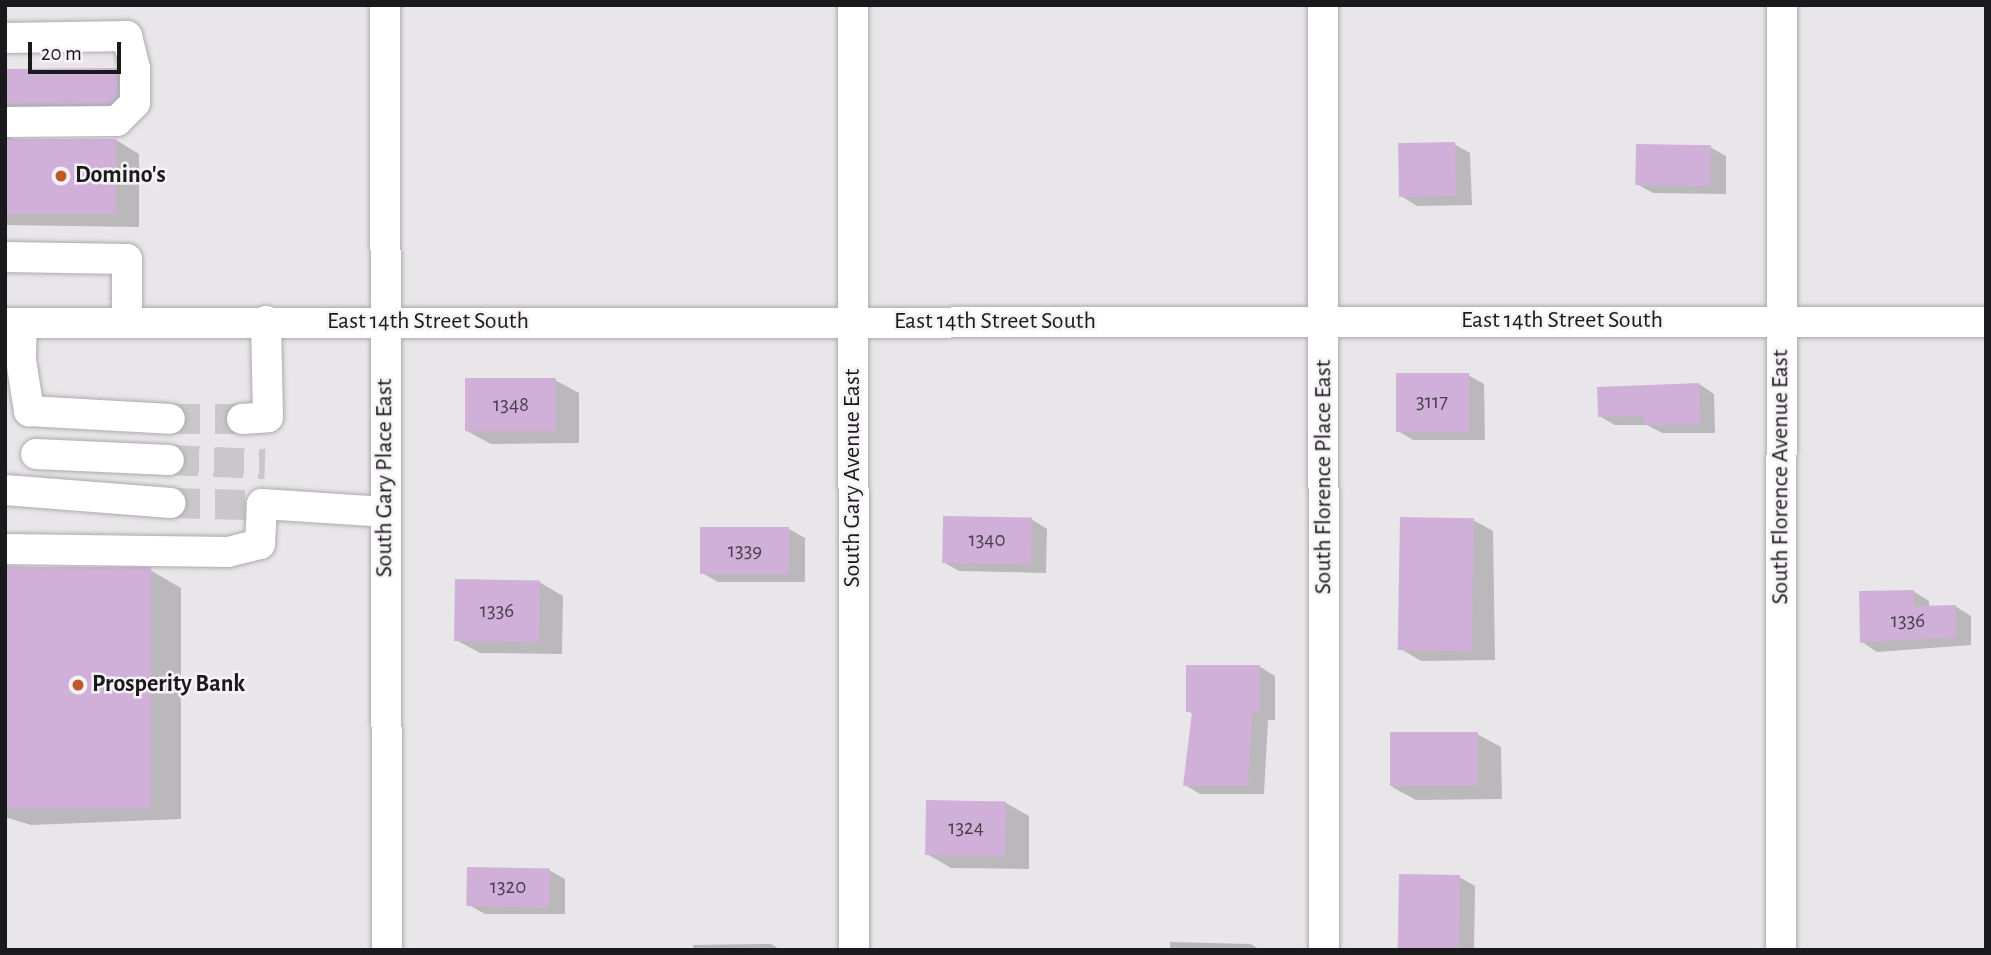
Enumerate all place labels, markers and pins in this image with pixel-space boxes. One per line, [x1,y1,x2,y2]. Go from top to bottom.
place label: Domino's [75,162,166,190]
marker: Domino's [53,168,69,184]
place label: Prosperity Bank [92,671,245,699]
marker: Prosperity Bank [70,677,86,693]

